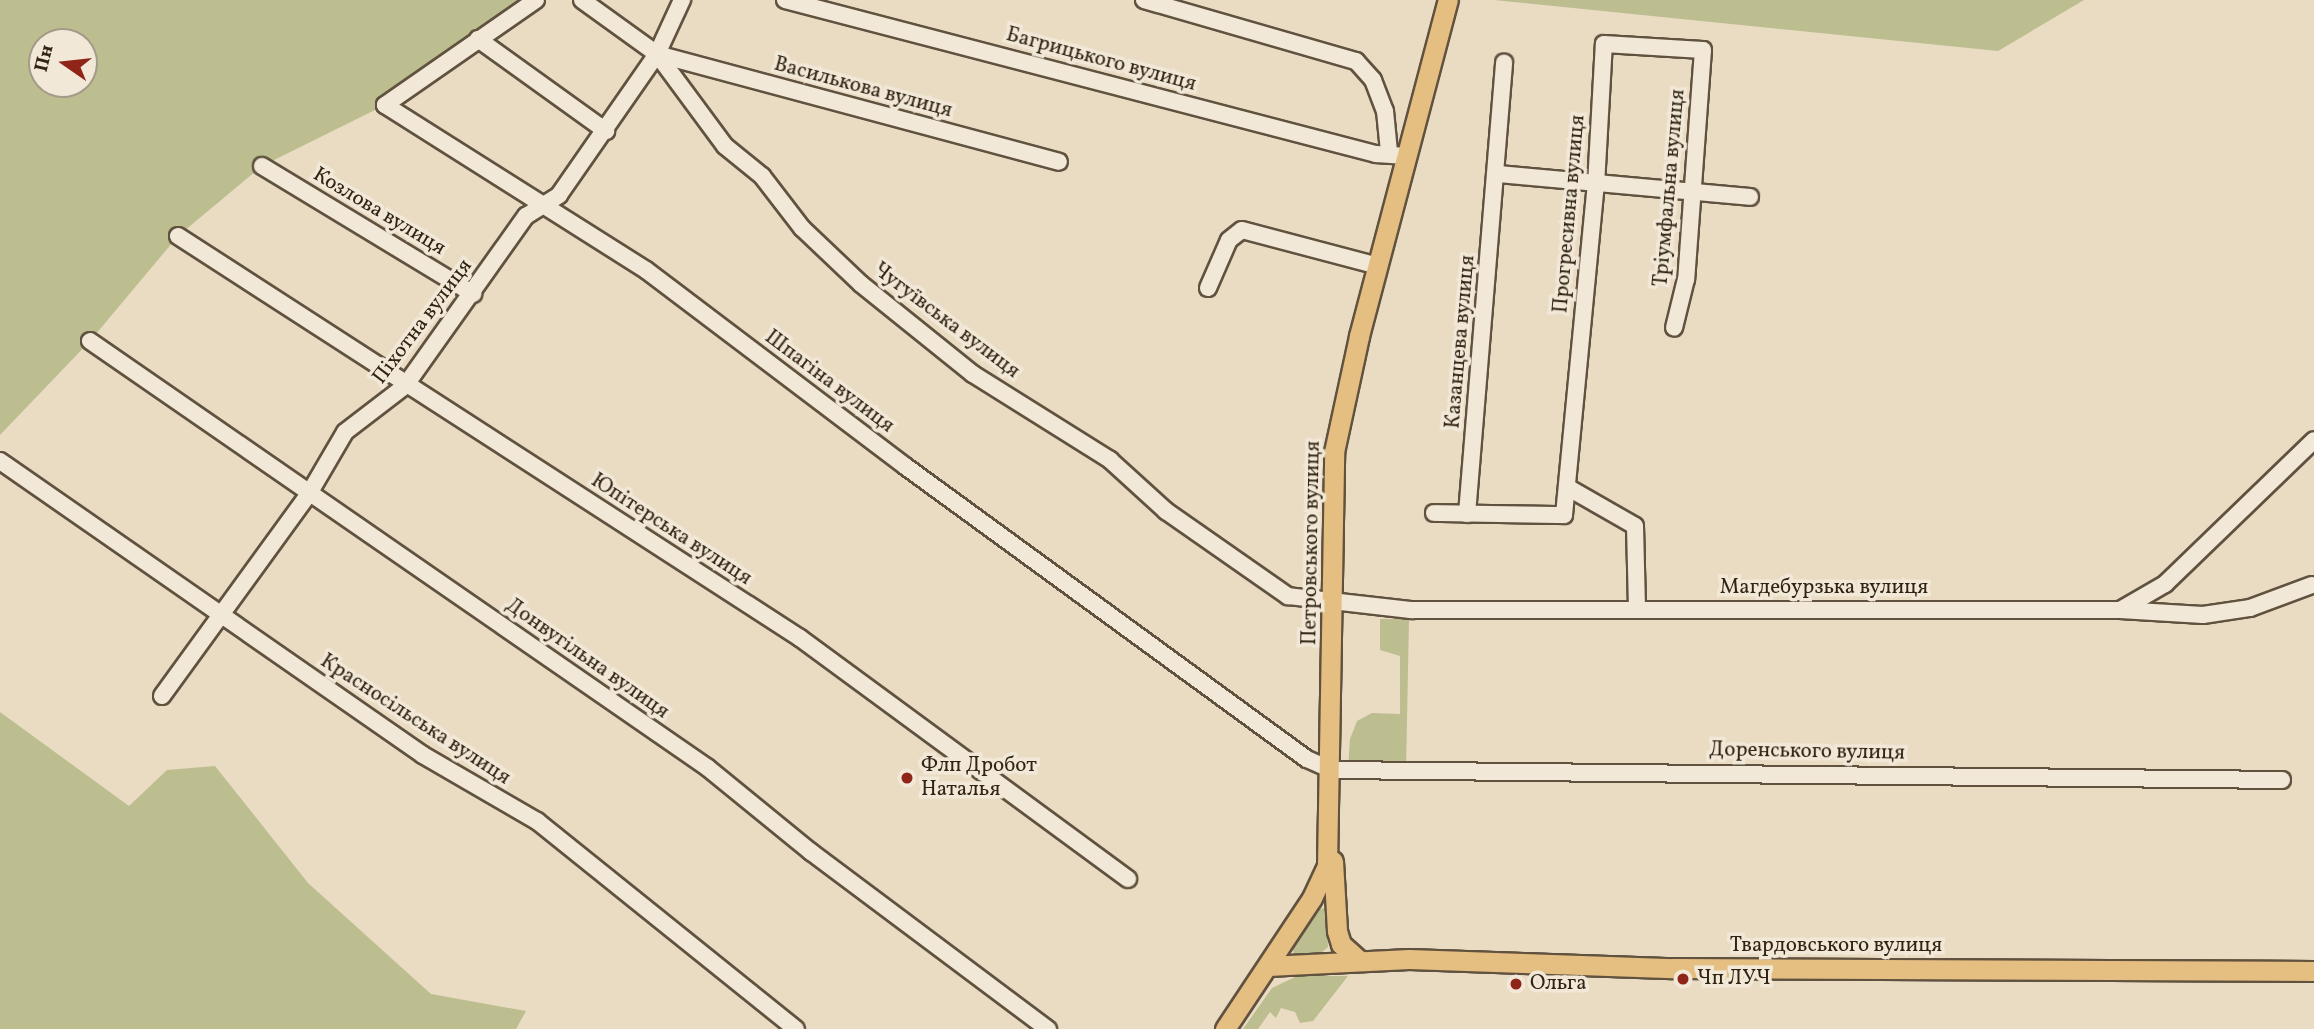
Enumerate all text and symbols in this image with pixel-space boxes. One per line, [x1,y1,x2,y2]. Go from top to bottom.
street label: Багрицького вулиця [1003,22,1199,98]
north arrow [28,28,98,98]
text: Пн [29,42,60,75]
street label: Василькова вулиця [771,52,955,124]
street label: Тріумфальна вулиця [1649,88,1691,288]
street label: Прогресивна вулиця [1549,114,1591,314]
street label: Козлова вулиця [308,162,450,262]
street label: Піхотна вулиця [368,254,478,390]
street label: Казанцева вулиця [1441,254,1481,430]
street label: Чугуївська вулиця [868,258,1024,384]
street label: Шпагіна вулиця [759,325,899,439]
street label: Петровського вулиця [1298,441,1326,645]
street label: Юпітерська вулиця [586,469,756,591]
street label: Магдебурзька вулиця [1720,575,1928,601]
street label: Донвугільна вулиця [500,593,674,725]
street label: Красносільська вулиця [315,649,515,791]
street label: Доренського вулиця [1709,738,1905,766]
place label: Флп Дробот Наталья [921,753,1037,803]
marker: Флп Дробот Наталья [899,770,915,786]
street label: Твардовського вулиця [1730,933,1942,959]
place label: Чп ЛУЧ [1697,966,1771,992]
place label: Ольга [1530,971,1587,997]
marker: Чп ЛУЧ [1675,971,1691,987]
marker: Ольга [1508,976,1524,992]

